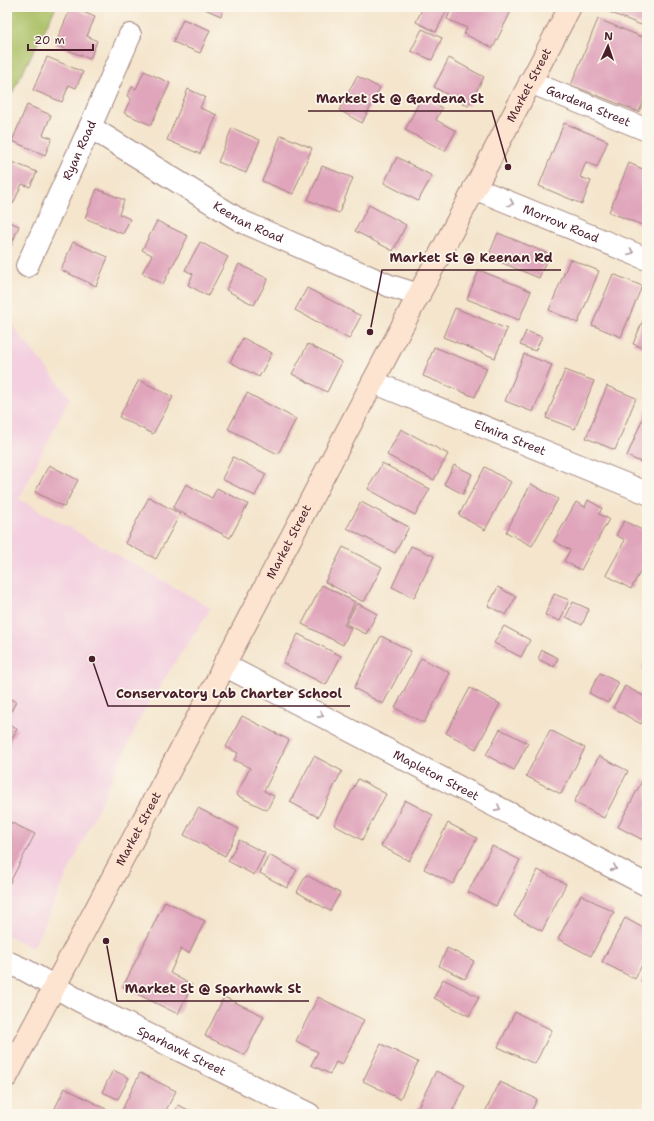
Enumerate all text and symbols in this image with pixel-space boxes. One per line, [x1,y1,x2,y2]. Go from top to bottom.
scale bar [28,26,93,52]
north arrow [588,26,628,66]
text: N [604,29,614,44]
text: 20 m [34,32,65,48]
street label: Market Street [503,45,555,125]
street label: Gardena Street [544,81,633,130]
callout: Market St @ Gardena St [308,86,492,111]
text: Market St @ Gardena St [316,90,484,107]
street label: Ryan Road [59,118,100,183]
street label: Keenan Road [210,198,286,247]
one-way arrow [506,198,514,206]
street label: Morrow Road [521,201,602,247]
callout: Market St @ Keenan Rd [382,245,561,270]
one-way arrow [627,248,634,256]
text: Market St @ Keenan Rd [389,249,553,266]
street label: Elmira Street [472,416,548,459]
street label: Market Street [263,502,315,582]
callout: Conservatory Lab Charter School [108,681,350,706]
text: Conservatory Lab Charter School [116,685,343,702]
one-way arrow [317,711,324,718]
street label: Mapleton Street [390,746,482,804]
street label: Market Street [112,789,165,869]
one-way arrow [494,803,502,811]
one-way arrow [609,863,617,871]
callout: Market St @ Sparhawk St [117,976,309,1001]
text: Market St @ Sparhawk St [125,980,301,997]
street label: Sparhawk Street [134,1022,228,1080]

